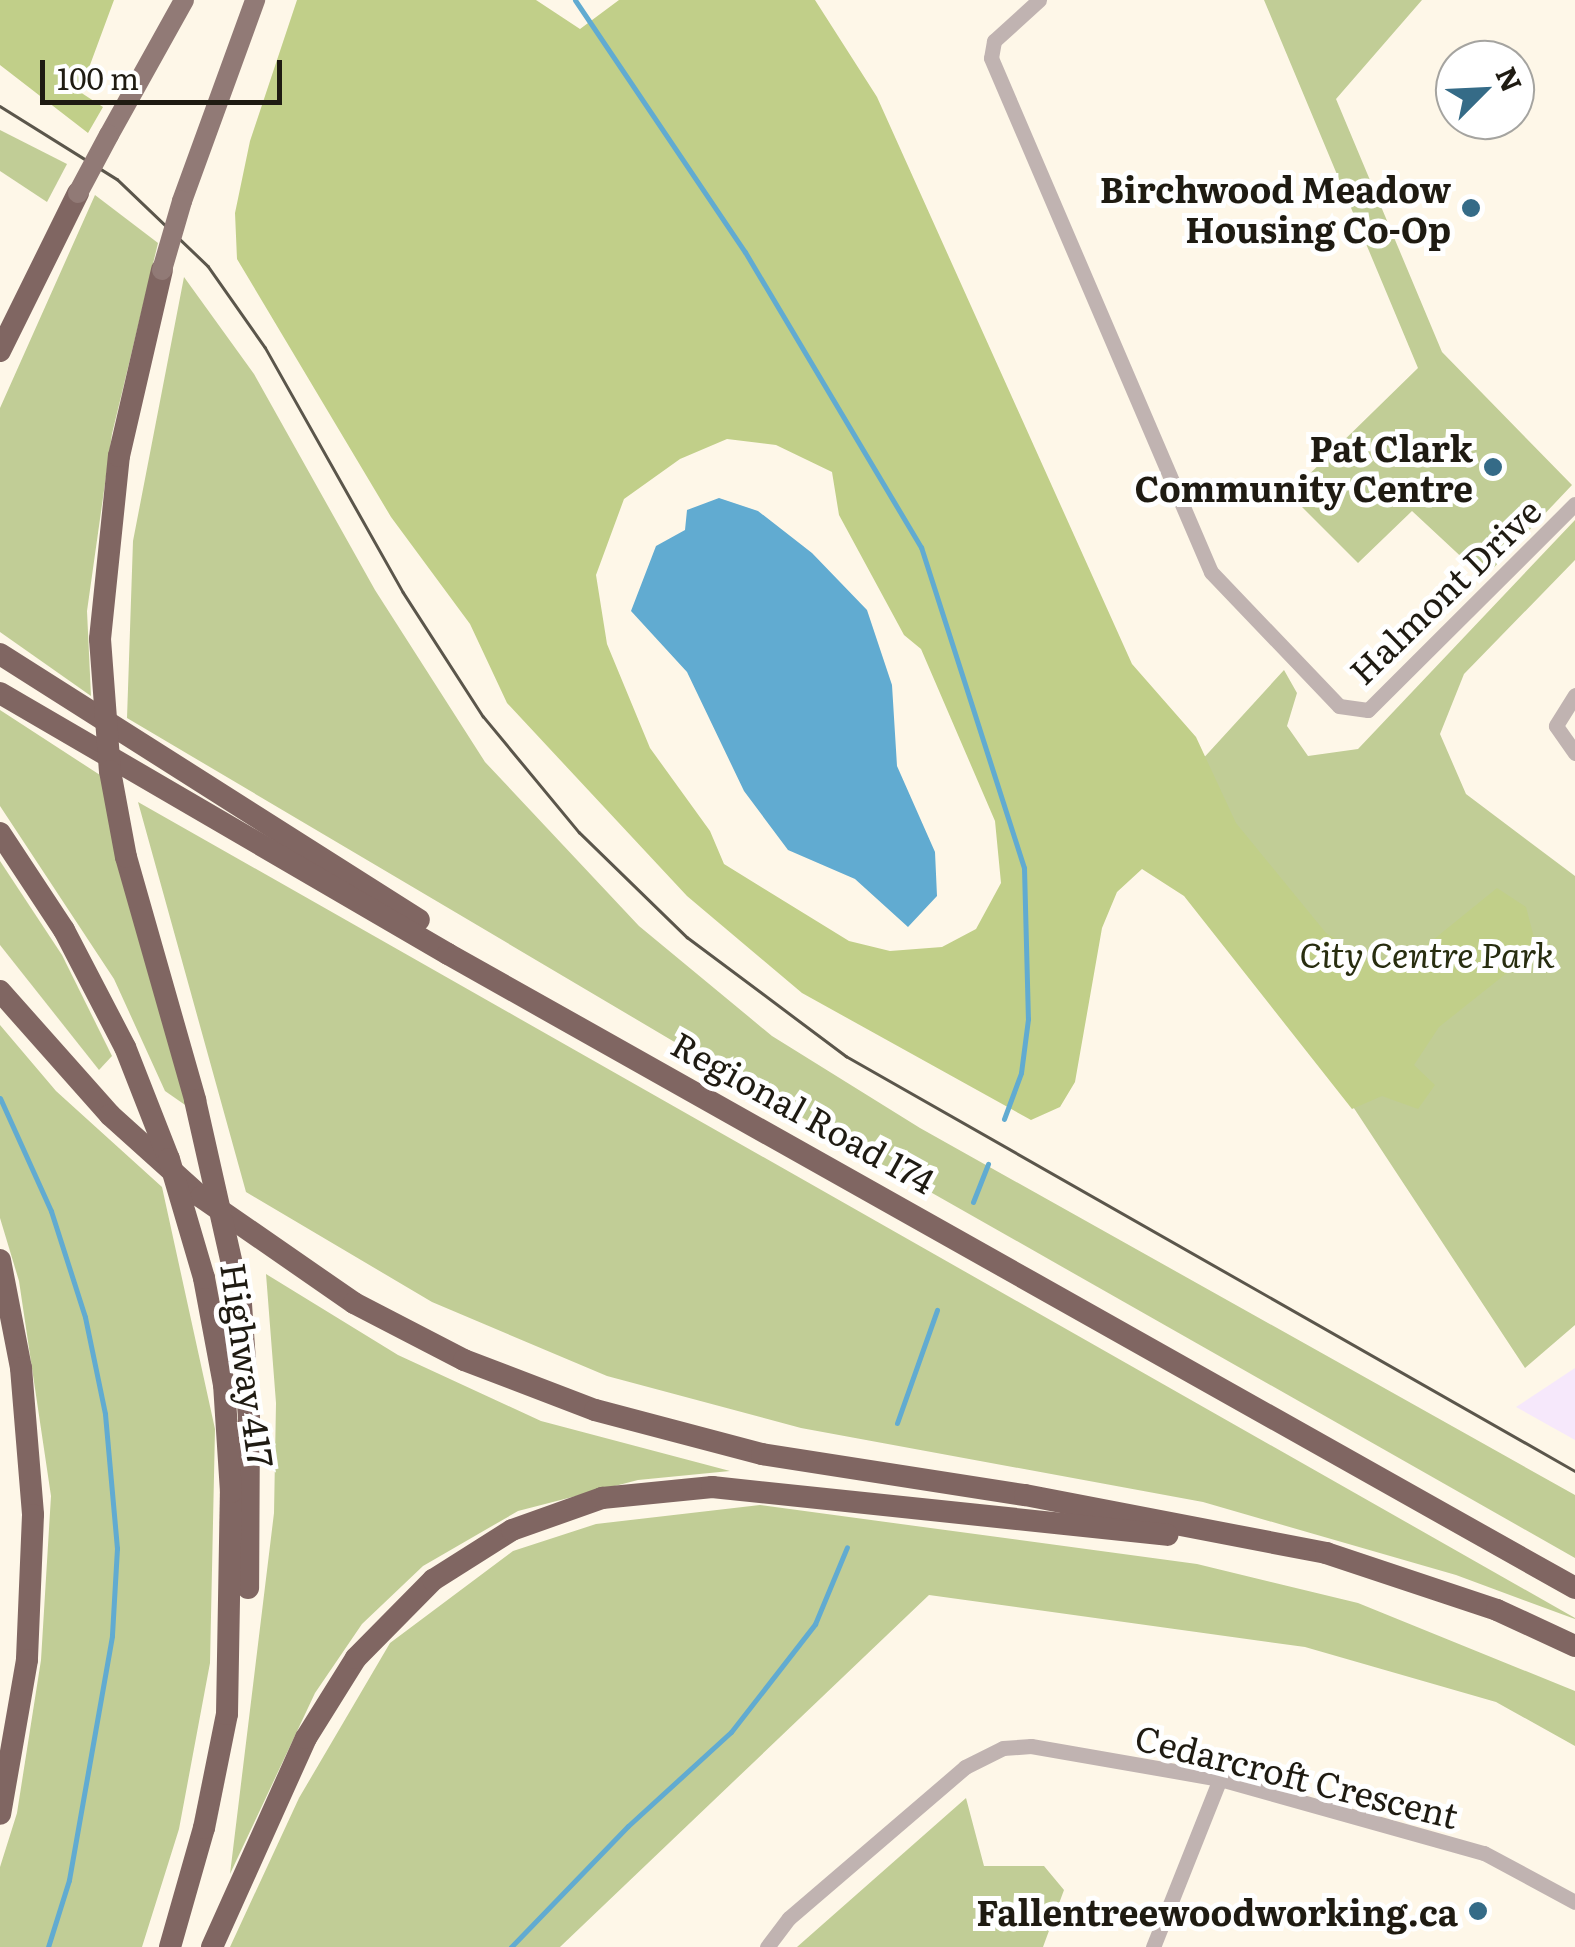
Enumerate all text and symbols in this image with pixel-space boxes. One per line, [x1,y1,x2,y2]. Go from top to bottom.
scale bar [45,40,288,102]
north arrow [1435,40,1535,140]
text: 100 m [57,55,139,99]
text: N [1487,59,1535,98]
place label: Birchwood Meadow Housing Co-Op [1100,167,1451,249]
marker: Birchwood Meadow Housing Co-Op [1460,197,1482,219]
place label: Pat Clark Community Centre [1134,426,1473,508]
marker: Pat Clark Community Centre [1482,456,1504,478]
street label: Halmont Drive [1340,488,1548,692]
park label: City Centre Park [1299,932,1555,974]
street label: Regional Road 174 [665,1021,943,1201]
street label: Highway 417 [214,1260,284,1470]
street label: Cedarcroft Crescent [1131,1715,1463,1835]
place label: Fallentreewoodworking.ca [976,1890,1458,1932]
marker: Fallentreewoodworking.ca [1467,1900,1489,1922]

